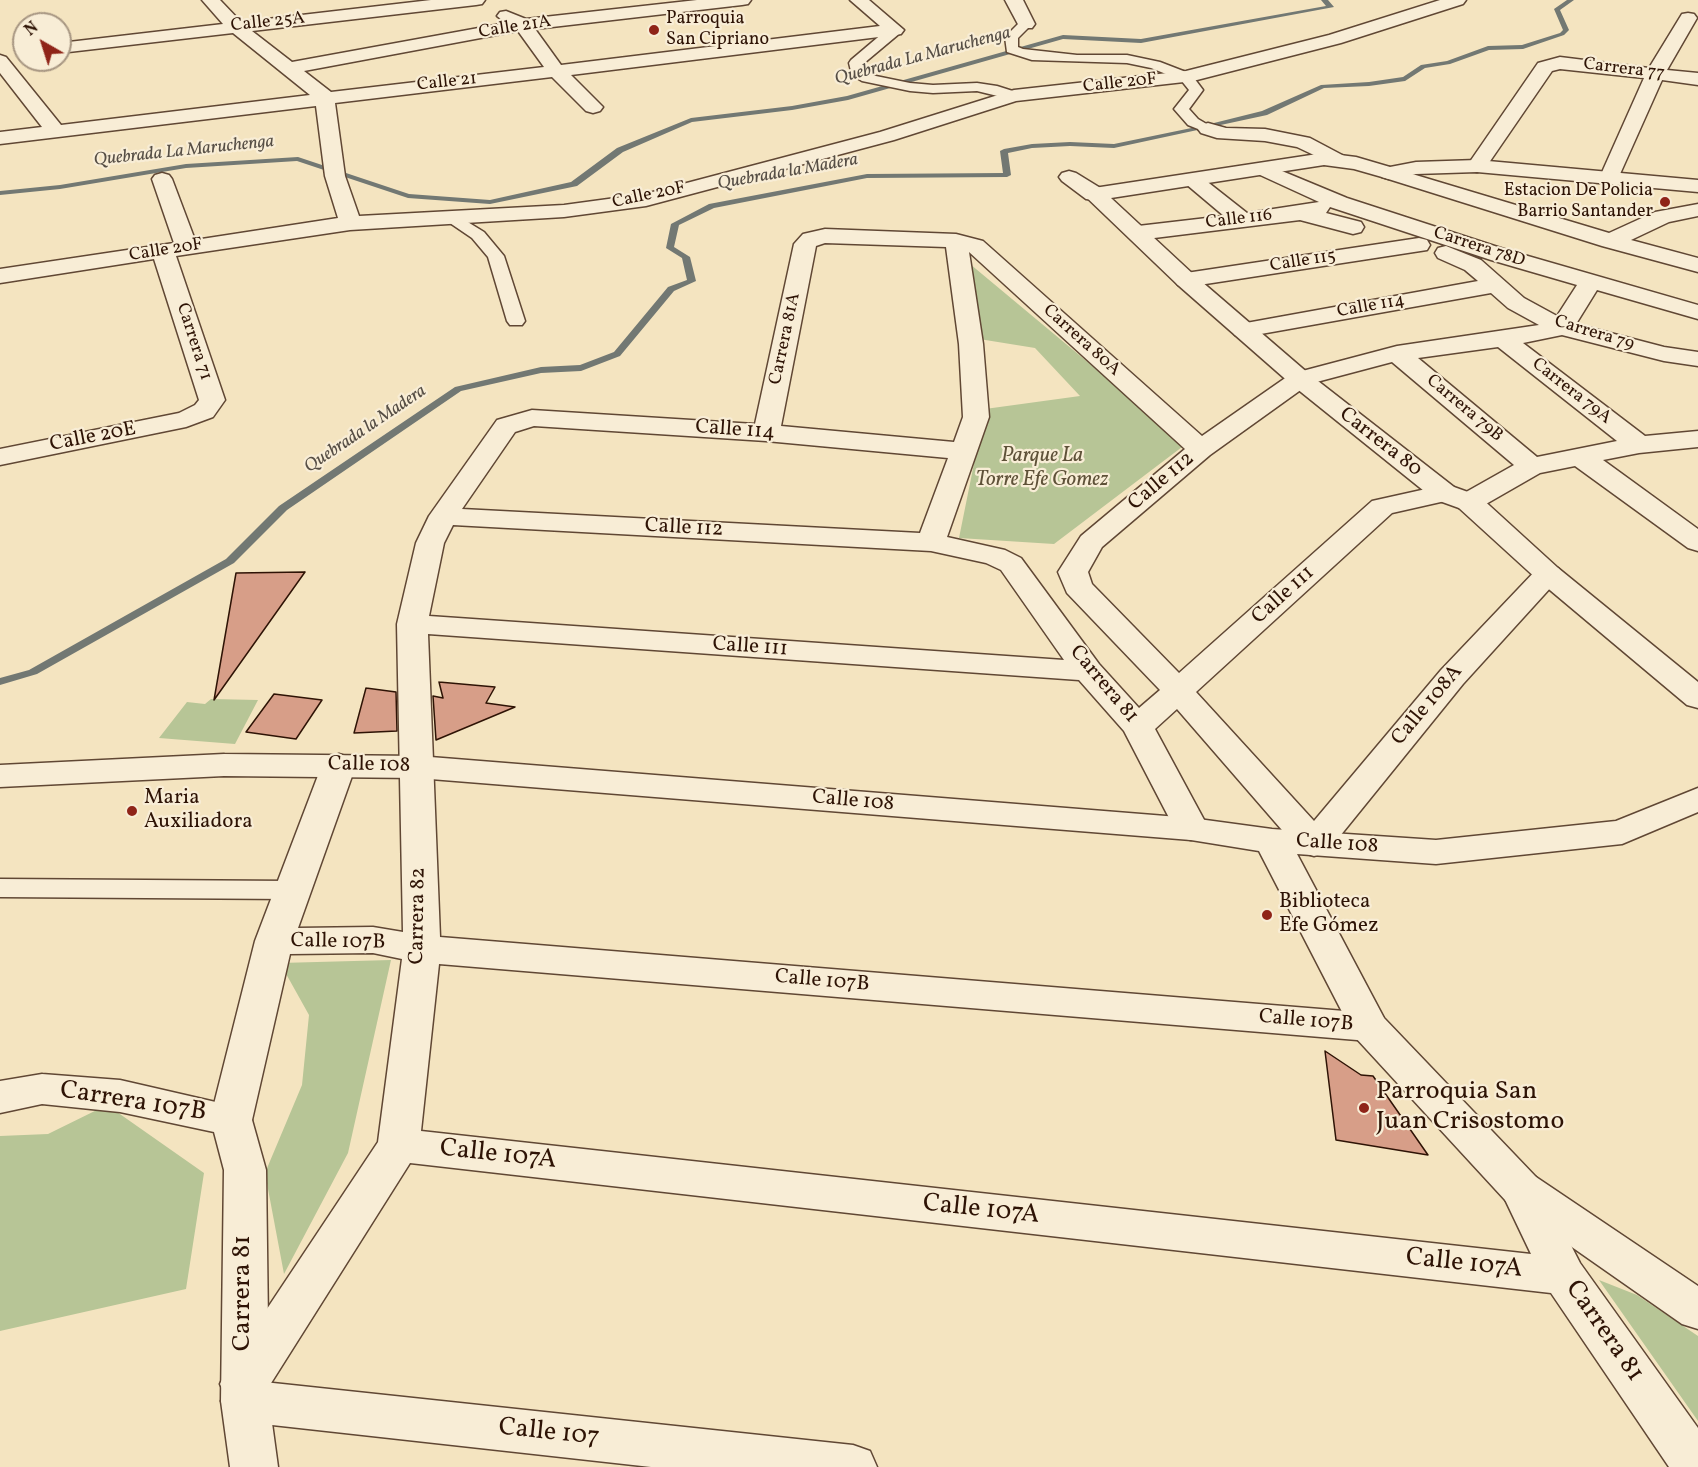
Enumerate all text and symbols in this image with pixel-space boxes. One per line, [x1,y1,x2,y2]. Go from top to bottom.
street label: Calle 25A [230,8,306,38]
place label: Parroquia San Cipriano [666,9,769,52]
north arrow [12,12,72,72]
street label: Calle 21A [477,12,553,44]
text: N [20,17,43,42]
marker: Parroquia San Cipriano [647,23,661,37]
water label: Quebrada La Maruchenga [833,23,1013,91]
street label: Carrera 77 [1582,54,1666,86]
street label: Calle 21 [416,69,478,97]
street label: Calle 20F [1082,69,1158,99]
water label: Quebrada La Maruchenga [93,132,275,172]
water label: Quebrada la Madera [716,150,860,196]
street label: Calle 20F [611,178,687,214]
place label: Estacion De Policia Barrio Santander [1504,181,1653,224]
marker: Estacion De Policia Barrio Santander [1658,195,1672,209]
street label: Calle 116 [1205,205,1273,235]
street label: Carrera 78D [1431,223,1527,273]
street label: Calle 20F [128,235,204,267]
street label: Calle 115 [1269,246,1337,278]
street label: Calle 114 [1335,290,1407,324]
street label: Carrera 81A [766,291,806,387]
street label: Carrera 80A [1038,300,1124,382]
street label: Carrera 71 [170,301,216,383]
street label: Carrera 79 [1551,312,1637,356]
street label: Carrera 79A [1527,354,1615,430]
street label: Carrera 79B [1421,371,1507,447]
water label: Quebrada la Madera [301,381,431,479]
street label: Carrera 80 [1333,403,1427,483]
street label: Calle 114 [694,416,776,446]
street label: Calle 20E [48,417,138,459]
park label: Parque La Torre Efe Gomez [976,444,1108,494]
street label: Calle 112 [1124,447,1200,517]
street label: Calle 112 [644,514,724,544]
street label: Calle 111 [1248,561,1320,631]
street label: Calle 111 [712,633,788,663]
street label: Carrera 81 [1063,641,1143,729]
street label: Calle 108A [1387,661,1469,751]
street label: Calle 108 [328,753,410,779]
place label: Maria Auxiliadora [144,786,253,836]
street label: Calle 108 [811,786,895,818]
marker: Maria Auxiliadora [125,804,139,818]
street label: Calle 108 [1295,830,1379,860]
street label: Carrera 82 [406,867,432,965]
place label: Biblioteca Efe Gómez [1279,890,1379,940]
marker: Biblioteca Efe Gómez [1260,908,1274,922]
street label: Calle 107B [290,930,386,956]
street label: Calle 107B [774,965,870,999]
street label: Calle 107B [1258,1005,1354,1039]
street label: Carrera 107B [58,1076,208,1130]
place label: Parroquia San Juan Crisostomo [1376,1077,1564,1138]
marker: Parroquia San Juan Crisostomo [1357,1101,1371,1115]
street label: Calle 107A [438,1134,558,1178]
street label: Calle 107A [921,1189,1041,1233]
street label: Carrera 81 [228,1235,260,1351]
street label: Calle 107A [1404,1243,1524,1287]
street label: Carrera 81 [1557,1275,1649,1389]
street label: Calle 107 [497,1413,601,1455]

